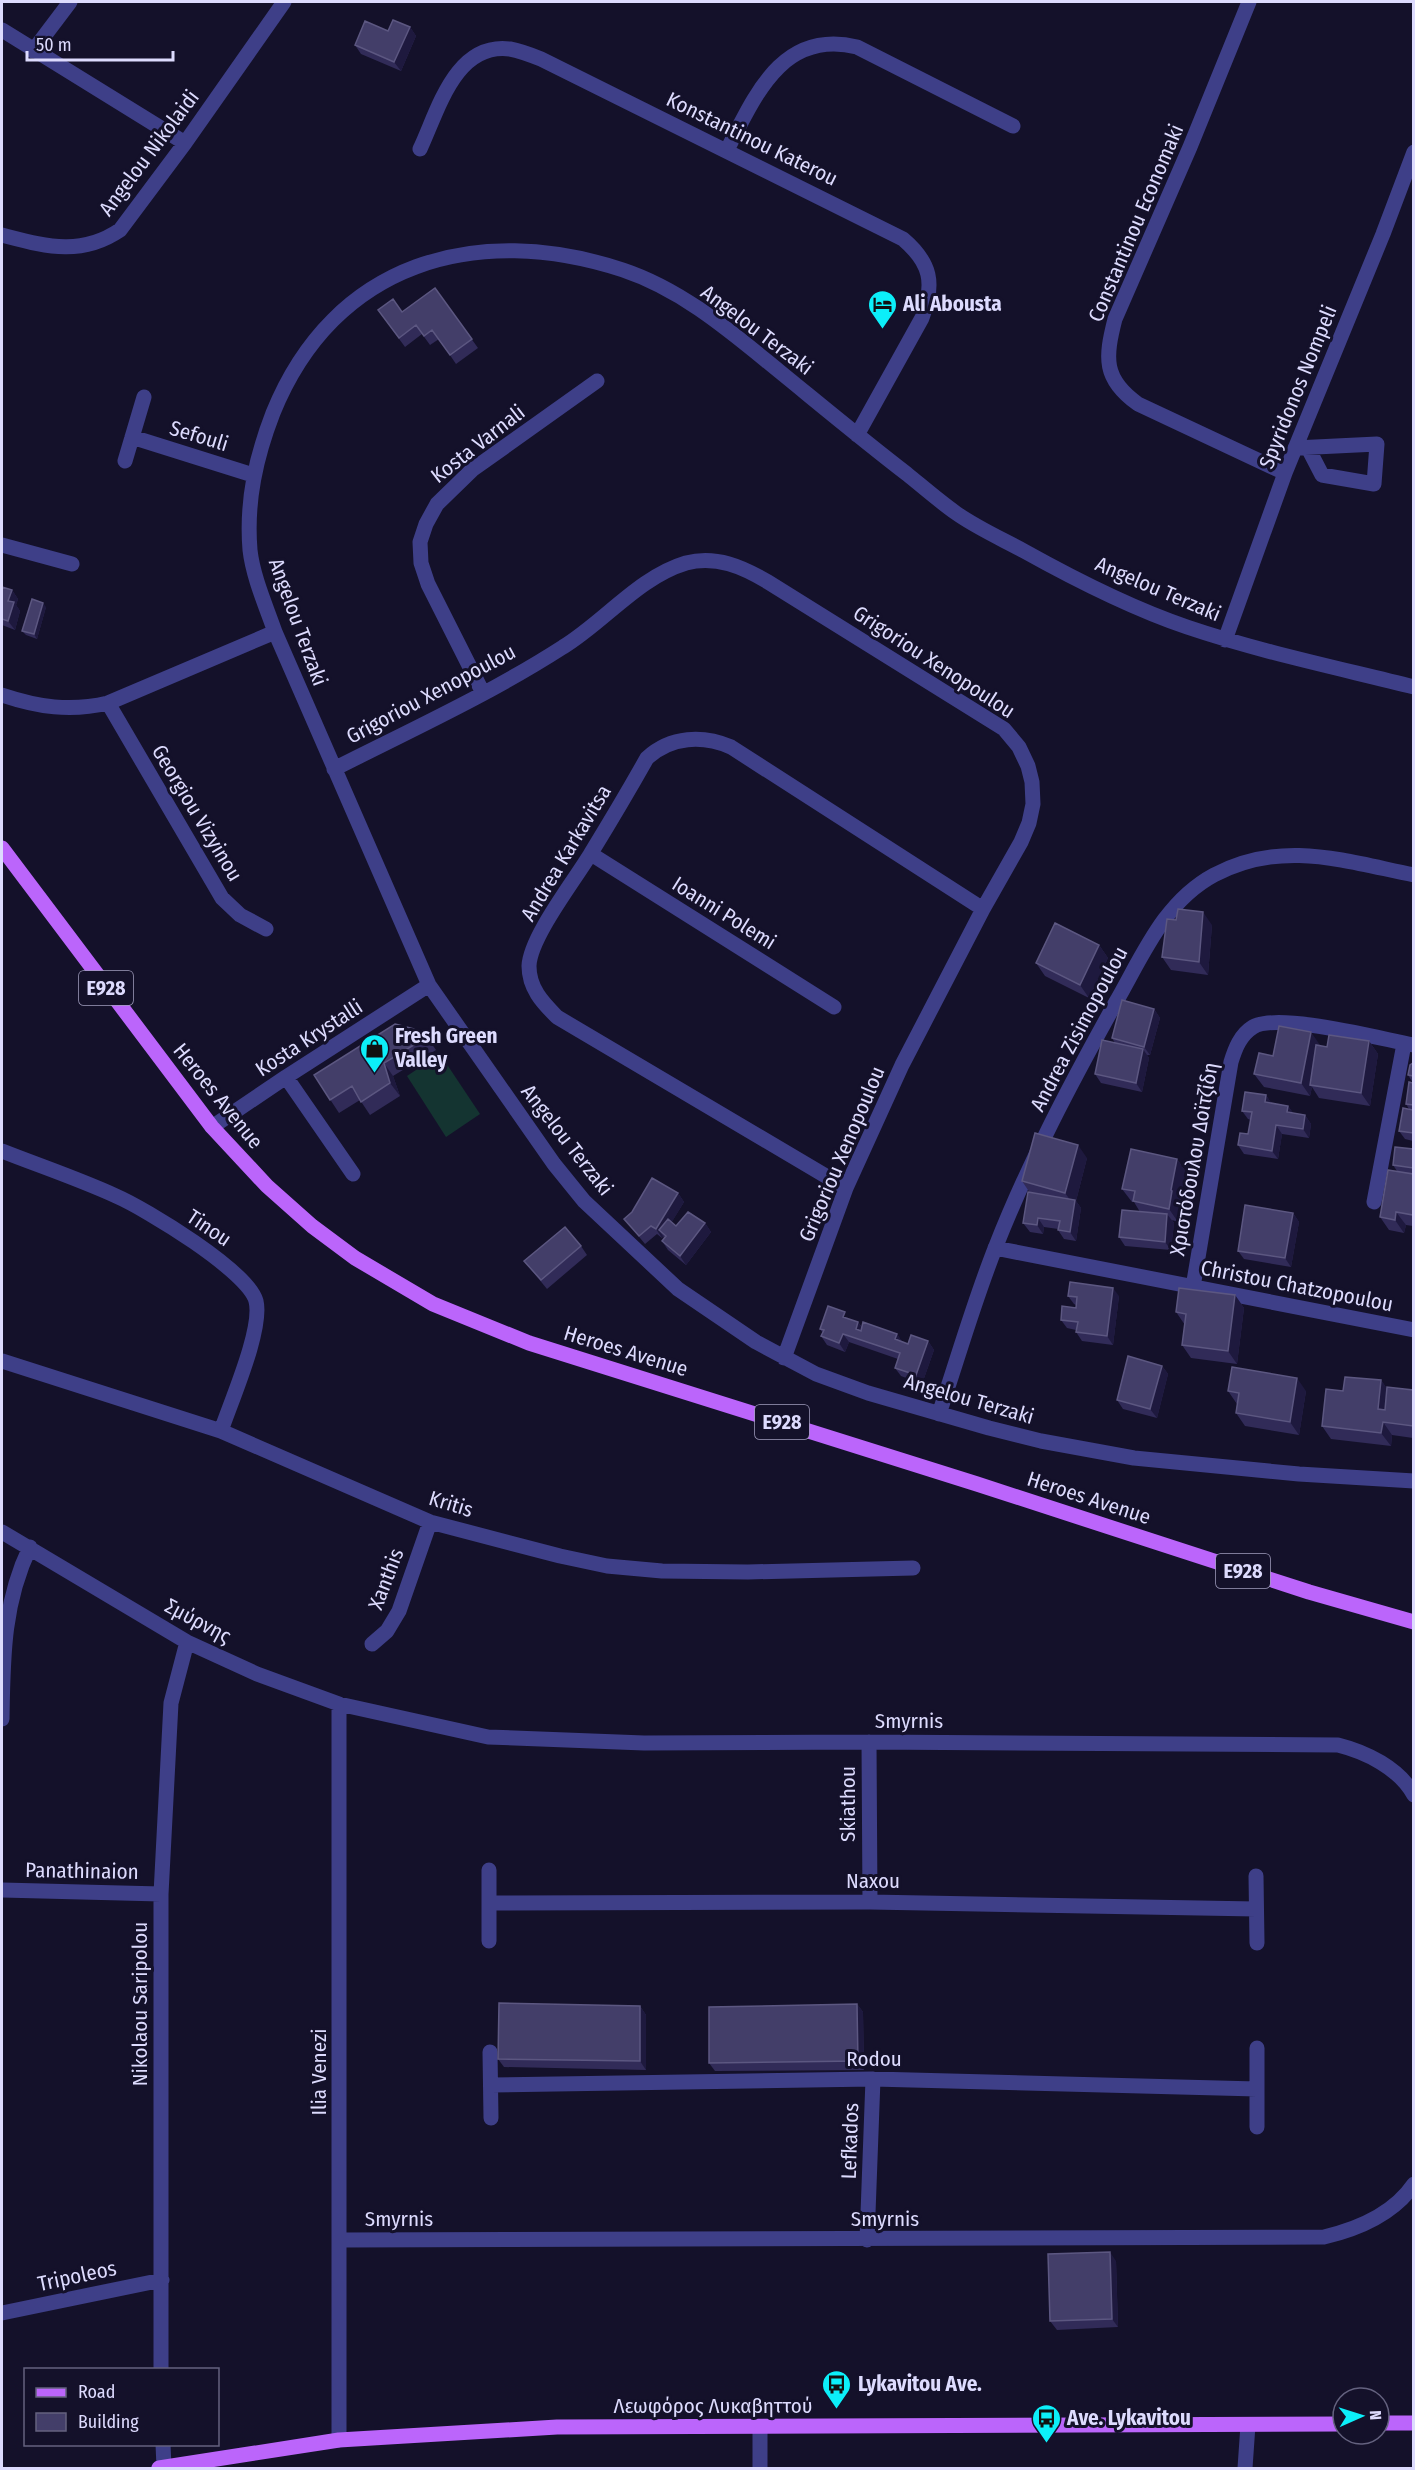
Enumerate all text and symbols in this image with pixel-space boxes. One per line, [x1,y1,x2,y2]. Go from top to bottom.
scale bar [27,24,172,62]
text: 50 m [36,34,72,56]
street label: Angelou Nikolaidi [93,85,205,221]
street label: Konstantinou Katerou [662,86,842,192]
street label: Constantinou Economaki [1083,120,1189,326]
street label: Angelou Terzaki [696,279,818,381]
hotel icon: Ali Abousta [866,288,898,330]
place label: Ali Abousta [902,291,1002,317]
street label: Spyridonos Nompeli [1253,301,1343,473]
street label: Kosta Varnali [426,399,530,489]
street label: Sefouli [167,415,231,457]
street label: Angelou Terzaki [1091,551,1225,627]
street label: Angelou Terzaki [263,555,333,689]
street label: Grigoriou Xenopoulou [848,600,1020,724]
street label: Grigoriou Xenopoulou [342,638,520,750]
street label: Georgiou Vizyinou [146,740,248,886]
street label: Andrea Karkavitsa [515,780,617,926]
street label: Ioanni Polemi [667,871,781,955]
street label: Andrea Zisimopoulou [1025,942,1133,1116]
road number: E928 [79,971,133,1005]
street label: Kosta Krystalli [251,994,367,1082]
place label: Fresh Green Valley [394,1023,498,1073]
shop icon: Fresh Green Valley [358,1032,390,1074]
street label: Heroes Avenue [168,1038,268,1154]
street label: Χριστόδουλου Δοϊτζίδη [1164,1060,1224,1258]
street label: Grigoriou Xenopoulou [793,1062,891,1246]
street label: Angelou Terzaki [516,1079,618,1201]
street label: Tinou [182,1204,236,1252]
street label: Christou Chatzopoulou [1199,1255,1395,1317]
street label: Heroes Avenue [561,1320,691,1382]
street label: Angelou Terzaki [901,1368,1037,1430]
road number: E928 [755,1405,809,1439]
street label: Heroes Avenue [1024,1466,1154,1530]
street label: Kritis [426,1485,476,1523]
street label: Xanthis [362,1545,410,1613]
road number: E928 [1216,1554,1270,1588]
street label: Σμύρνης [161,1593,236,1649]
street label: Smyrnis [875,1708,943,1734]
street label: Skiathou [835,1766,861,1842]
street label: Panathinaion [25,1857,139,1885]
street label: Naxou [846,1868,900,1894]
street label: Nikolaou Saripolou [127,1922,153,2086]
street label: Ilia Venezi [306,2029,332,2115]
street label: Rodou [846,2046,902,2072]
street label: Lefkados [836,2102,864,2180]
street label: Smyrnis [365,2206,433,2232]
street label: Smyrnis [851,2206,919,2232]
street label: Tripoleos [35,2255,119,2297]
legend [24,2368,219,2446]
bus stop icon: Lykavitou Ave. [821,2368,853,2410]
place label: Lykavitou Ave. [858,2371,982,2397]
text: Road [78,2381,115,2403]
north arrow [1331,2386,1391,2446]
street label: Λεωφόρος Λυκαβηττού [614,2393,813,2419]
bus stop icon: Ave. Lykavitou [1030,2402,1062,2444]
place label: Ave. Lykavitou [1066,2405,1191,2431]
text: N [1366,2410,1385,2421]
text: Building [78,2411,139,2433]

